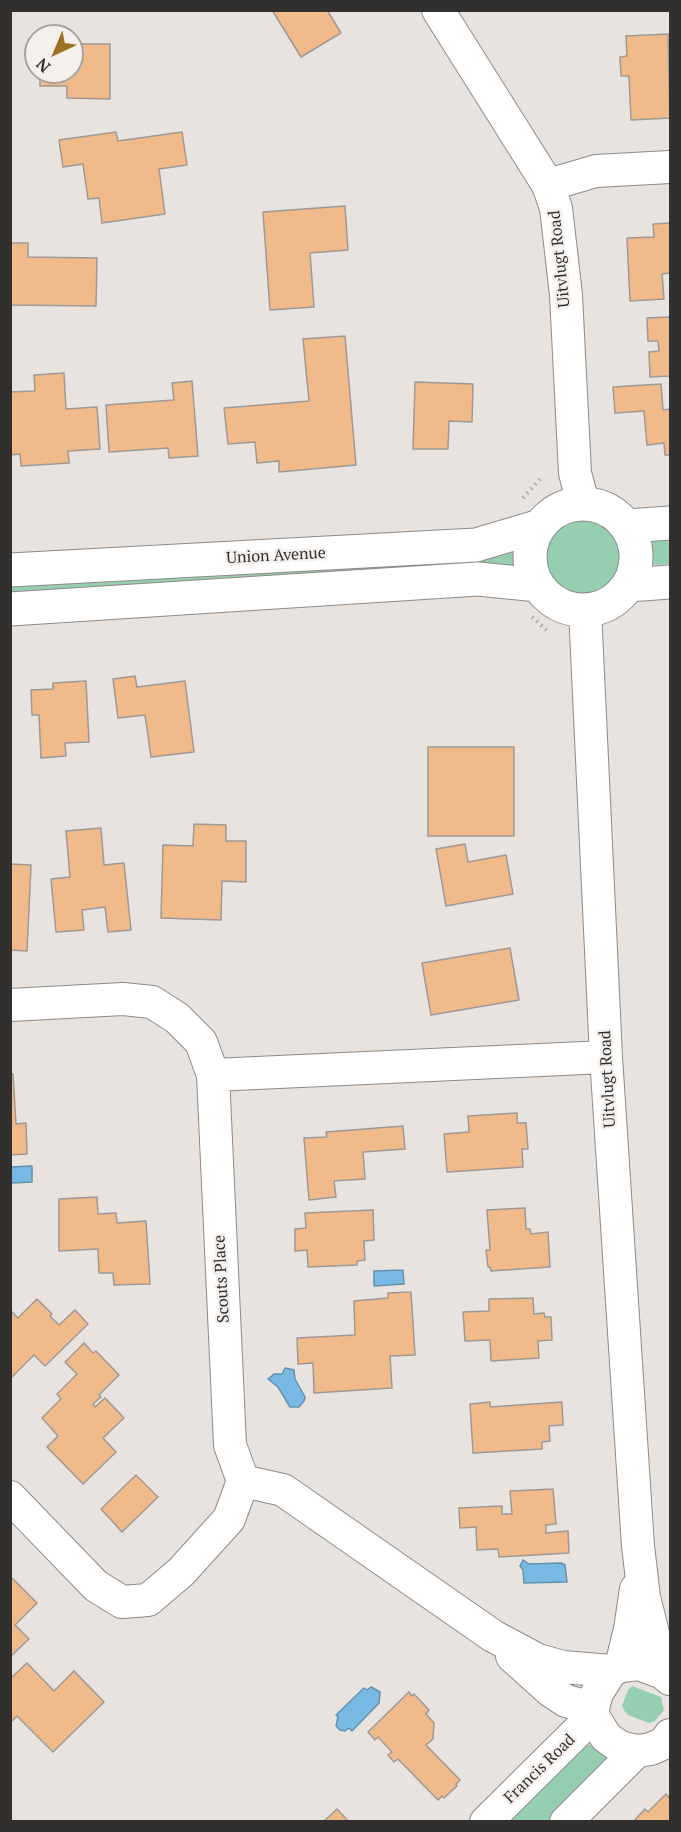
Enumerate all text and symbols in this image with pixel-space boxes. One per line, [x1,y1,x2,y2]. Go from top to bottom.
north arrow [24,24,84,84]
text: N [31,53,55,78]
street label: Uitvlugt Road [545,209,575,309]
street label: Union Avenue [226,544,326,568]
street label: Uitvlugt Road [596,1030,620,1128]
street label: Scouts Place [210,1234,234,1324]
street label: Francis Road [501,1730,579,1808]

